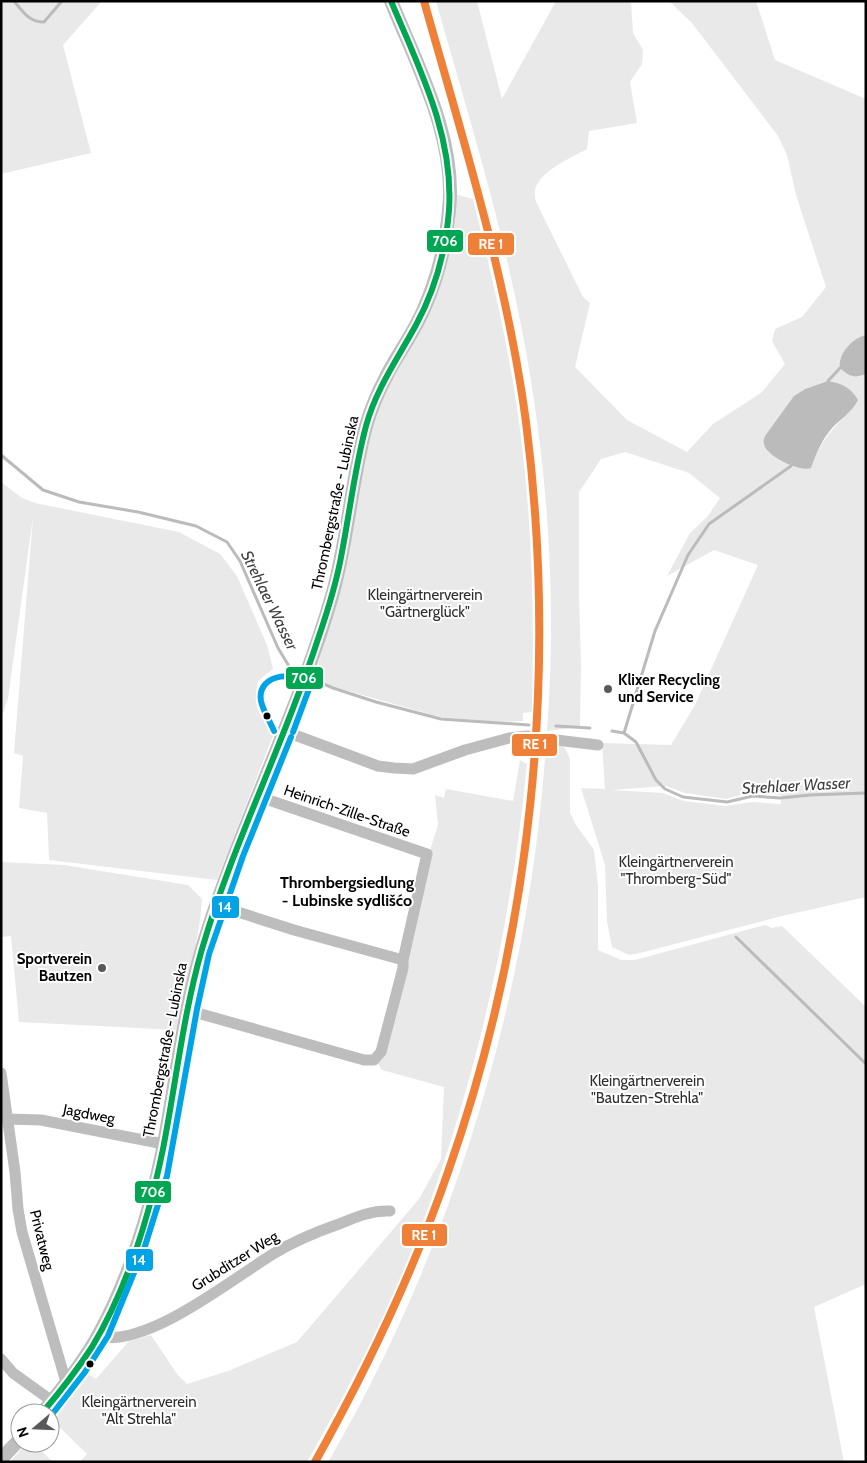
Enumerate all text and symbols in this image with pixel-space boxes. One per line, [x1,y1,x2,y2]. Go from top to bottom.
line badge: 706 [426,229,464,253]
text: 706 [433,232,458,250]
line badge: RE 1 [467,232,515,256]
text: RE 1 [478,235,504,253]
street label: Thrombergstraße - Lubinska [308,413,362,592]
water label: Strehlaer Wasser [237,547,302,654]
park label: Kleingärtnerverein "Gärtnerglück" [367,586,483,621]
line badge: 706 [285,666,324,690]
text: 706 [292,669,317,687]
place label: Klixer Recycling und Service [618,671,720,706]
marker: Klixer Recycling und Service [602,683,614,695]
unlabelled marker [262,711,272,721]
line badge: RE 1 [511,733,558,757]
text: RE 1 [522,735,548,753]
water label: Strehlaer Wasser [741,773,852,798]
street label: Heinrich-Zille-Straße [281,781,413,841]
park label: Kleingärtnerverein "Thromberg-Süd" [618,853,734,888]
district label: Thrombergsiedlung - Lubinske sydlišćo [280,873,414,910]
line badge: 14 [211,895,240,919]
text: 14 [218,898,232,916]
place label: Sportverein Bautzen [17,950,92,985]
street label: Thrombergstraße - Lubinska [139,960,191,1139]
marker: Sportverein Bautzen [96,962,108,974]
park label: Kleingärtnerverein "Bautzen-Strehla" [589,1072,705,1107]
street label: Jagdweg [60,1100,117,1128]
line badge: 706 [134,1180,172,1204]
text: 706 [141,1183,166,1201]
street label: Privatweg [26,1208,58,1273]
line badge: RE 1 [401,1223,448,1247]
text: RE 1 [411,1226,437,1244]
street label: Grubditzer Weg [188,1227,282,1295]
line badge: 14 [125,1248,154,1272]
text: 14 [132,1251,146,1269]
unlabelled marker [85,1359,95,1369]
park label: Kleingärtnerverein "Alt Strehla" [81,1393,197,1428]
north arrow [10,1403,60,1453]
text: N [13,1425,33,1440]

